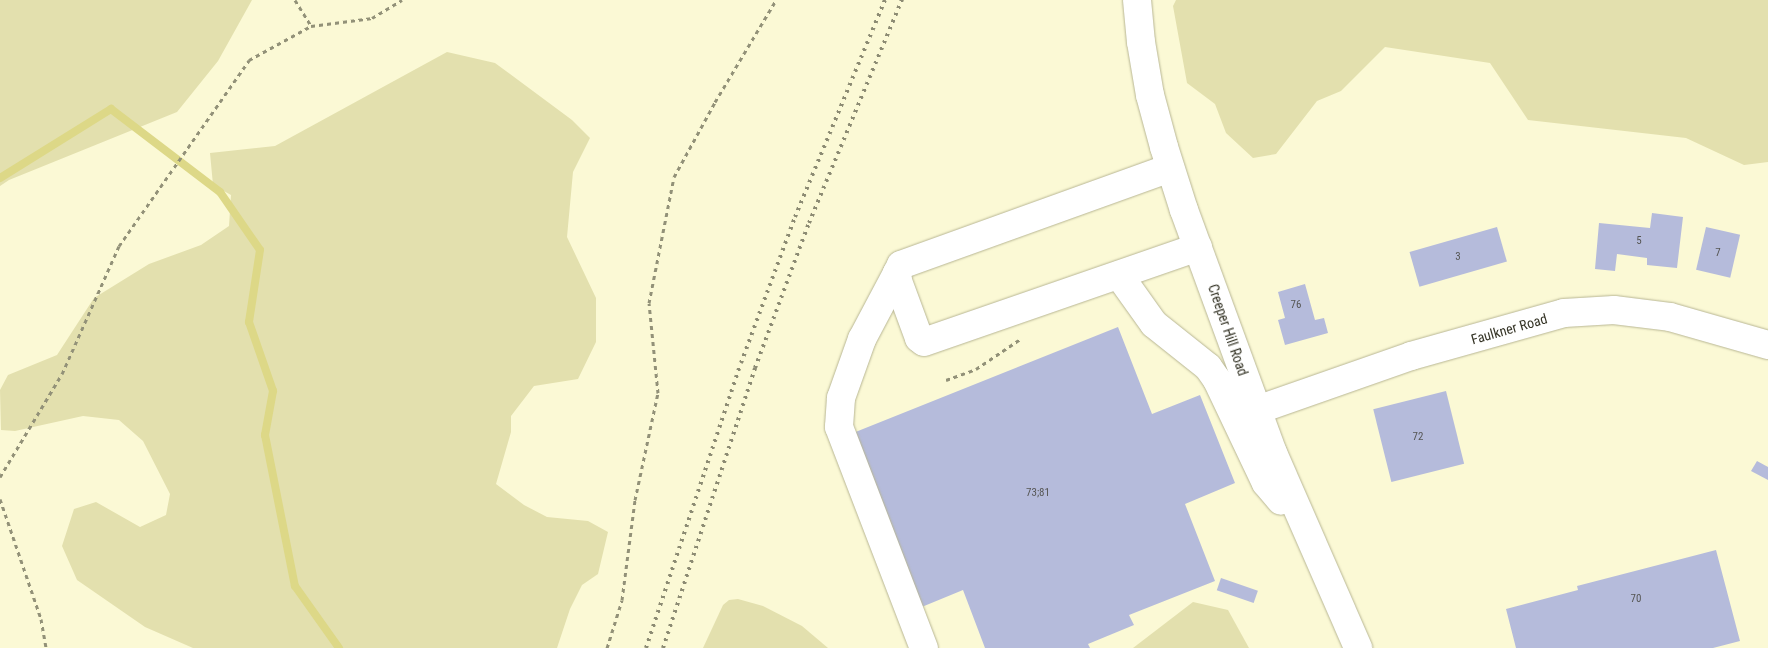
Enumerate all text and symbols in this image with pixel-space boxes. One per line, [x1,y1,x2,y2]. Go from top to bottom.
house number: 5 [1636,234,1642,248]
house number: 7 [1715,246,1721,260]
house number: 3 [1455,250,1461,264]
street label: Creeper Hill Road [1204,282,1252,378]
house number: 76 [1291,298,1301,312]
street label: Faulkner Road [1469,310,1549,348]
house number: 72 [1413,430,1423,444]
house number: 73;81 [1026,486,1050,500]
house number: 70 [1631,592,1641,606]

